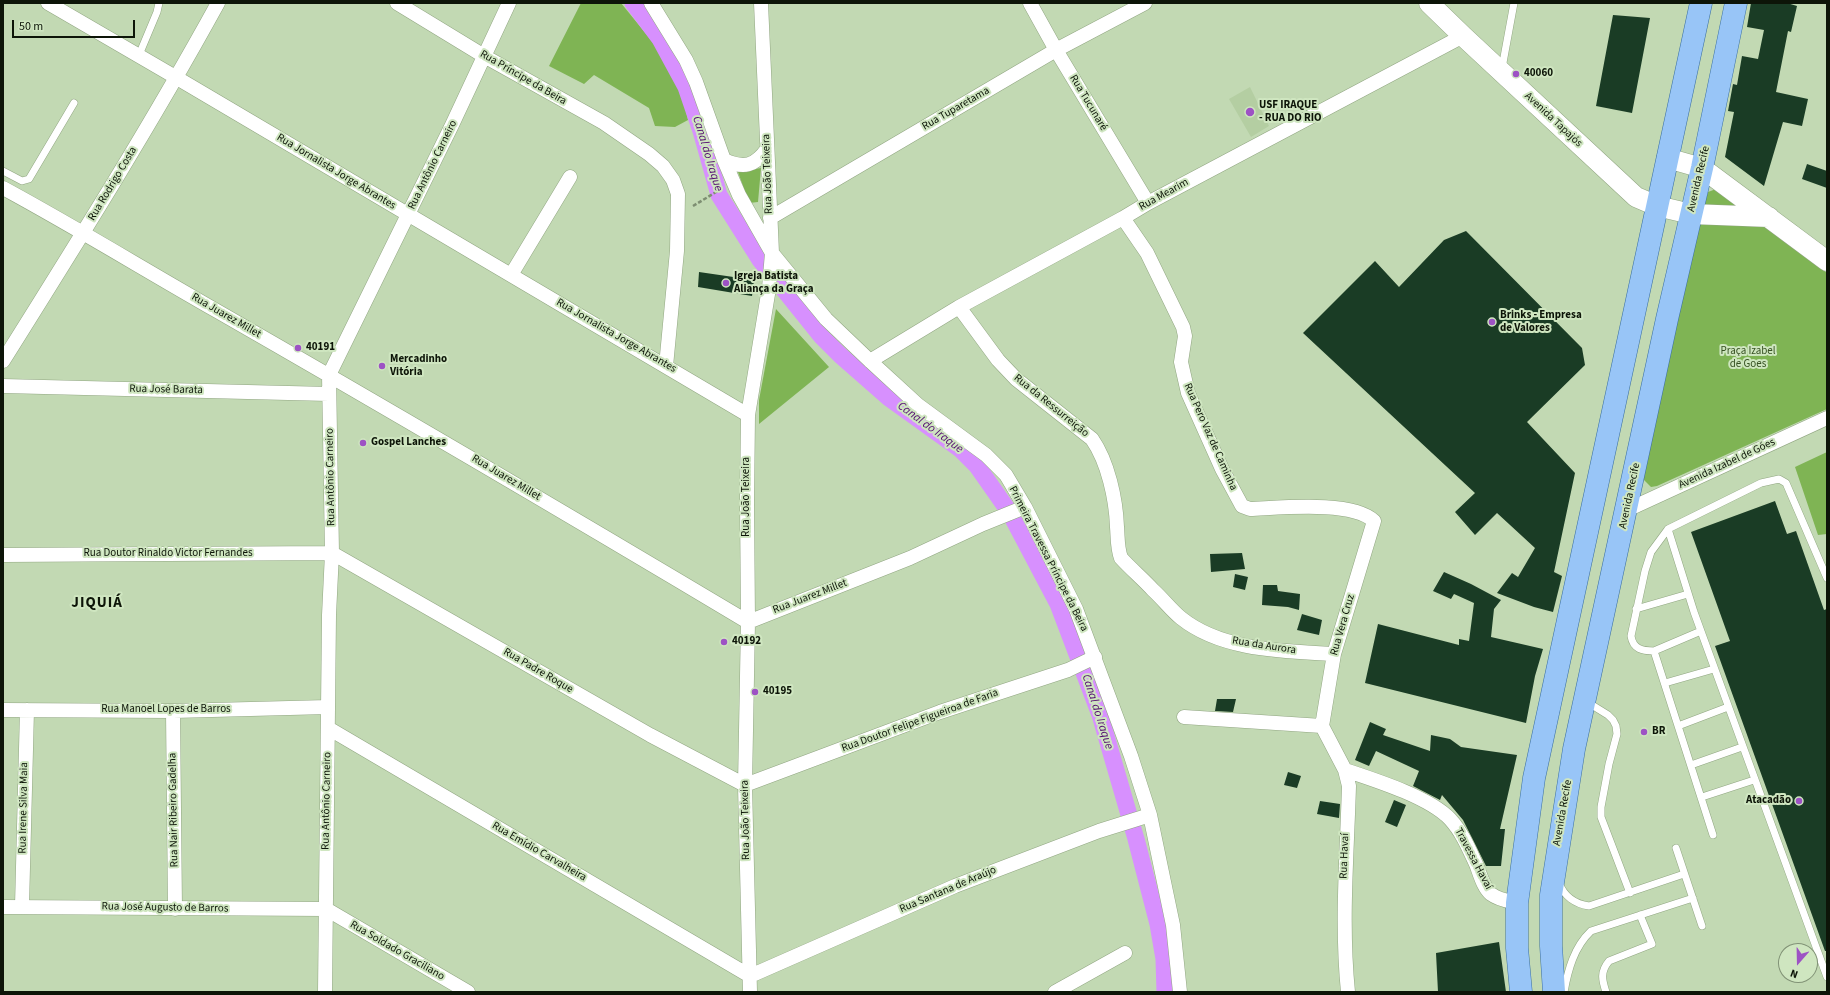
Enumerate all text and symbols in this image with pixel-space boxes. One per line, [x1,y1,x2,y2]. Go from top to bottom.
scale bar [14,12,137,38]
text: 50 m [19,18,43,35]
street label: Rua Príncipe da Beira [477,48,569,108]
place label: 40060 [1524,67,1553,81]
marker: 40060 [1511,69,1521,79]
street label: Rua Tucunaré [1066,73,1110,133]
street label: Rua Tuparetama [920,84,992,134]
street label: Avenida Tapajós [1521,90,1585,150]
place label: USF IRAQUE - RUA DO RIO [1259,99,1322,125]
marker: USF IRAQUE - RUA DO RIO [1244,106,1256,118]
water label: Canal do Iraque [689,115,725,193]
street label: Rua Antônio Carneiro [406,118,460,212]
street label: Rua Jornalista Jorge Abrantes [274,131,398,213]
street label: Rua João Teixeira [760,134,776,214]
street label: Rua Rodrigo Costa [86,145,140,223]
street label: Avenida Recife [1685,145,1713,213]
street label: Rua Mearim [1137,176,1191,214]
place label: Igreja Batista Aliança da Graça [734,270,814,296]
marker: Igreja Batista Aliança da Graça [721,278,731,288]
street label: Rua Juarez Millet [189,291,263,341]
street label: Rua Jornalista Jorge Abrantes [554,296,678,376]
place label: Brinks - Empresa de Valores [1500,309,1582,335]
marker: Brinks - Empresa de Valores [1487,317,1497,327]
place label: 40191 [306,341,335,355]
marker: 40191 [293,343,303,353]
park label: Praça Izabel de Goes [1720,345,1776,371]
place label: Mercadinho Vitória [390,353,447,379]
marker: Mercadinho Vitória [377,361,387,371]
street label: Rua da Ressurreição [1011,372,1091,440]
street label: Rua Pero Vaz de Caminha [1180,381,1240,493]
street label: Rua José Barata [129,383,203,397]
water label: Canal do Iraque [894,399,966,457]
street label: Rua Antônio Carneiro [324,428,338,526]
place label: Gospel Lanches [371,436,446,450]
street label: Avenida Izabel de Góes [1677,436,1777,492]
marker: Gospel Lanches [358,438,368,448]
street label: Rua Juarez Millet [469,452,543,504]
street label: Rua João Teixeira [740,457,754,537]
street label: Avenida Recife [1617,462,1643,530]
street label: Primeira Travessa Príncipe da Beira [1006,484,1090,634]
street label: Rua Doutor Rinaldo Victor Fernandes [84,547,252,561]
street label: Rua Juarez Millet [771,577,849,617]
street label: Rua Vera Cruz [1328,593,1358,657]
district label: JIQUIÁ [71,595,123,613]
street label: Rua da Aurora [1231,634,1297,658]
place label: 40192 [732,635,761,649]
marker: 40192 [719,637,729,647]
street label: Rua Padre Roque [501,646,575,696]
water label: Canal do Iraque [1078,673,1116,751]
place label: 40195 [763,685,792,699]
street label: Rua Doutor Felipe Figueiroa de Faria [840,686,1000,756]
marker: 40195 [750,687,760,697]
street label: Rua Manoel Lopes de Barros [101,703,231,717]
place label: BR [1652,725,1665,739]
marker: BR [1639,727,1649,737]
street label: Rua Antônio Carneiro [320,752,334,850]
street label: Rua Nair Ribeiro Gadelha [166,753,182,867]
street label: Rua Irene Silva Maia [17,762,31,854]
street label: Avenida Recife [1551,779,1575,847]
street label: Rua João Teixeira [739,780,753,860]
place label: Atacadão [1746,794,1791,808]
marker: Atacadão [1794,796,1804,806]
street label: Rua Emídio Carvalheira [489,820,589,884]
street label: Travessa Havaí [1451,826,1495,892]
street label: Rua Havaí [1338,833,1352,879]
street label: Rua Santana de Araújo [898,864,998,916]
street label: Rua José Augusto de Barros [101,900,229,916]
street label: Rua Soldado Graciliano [347,918,447,984]
north arrow [1778,943,1818,983]
text: N [1788,966,1800,982]

